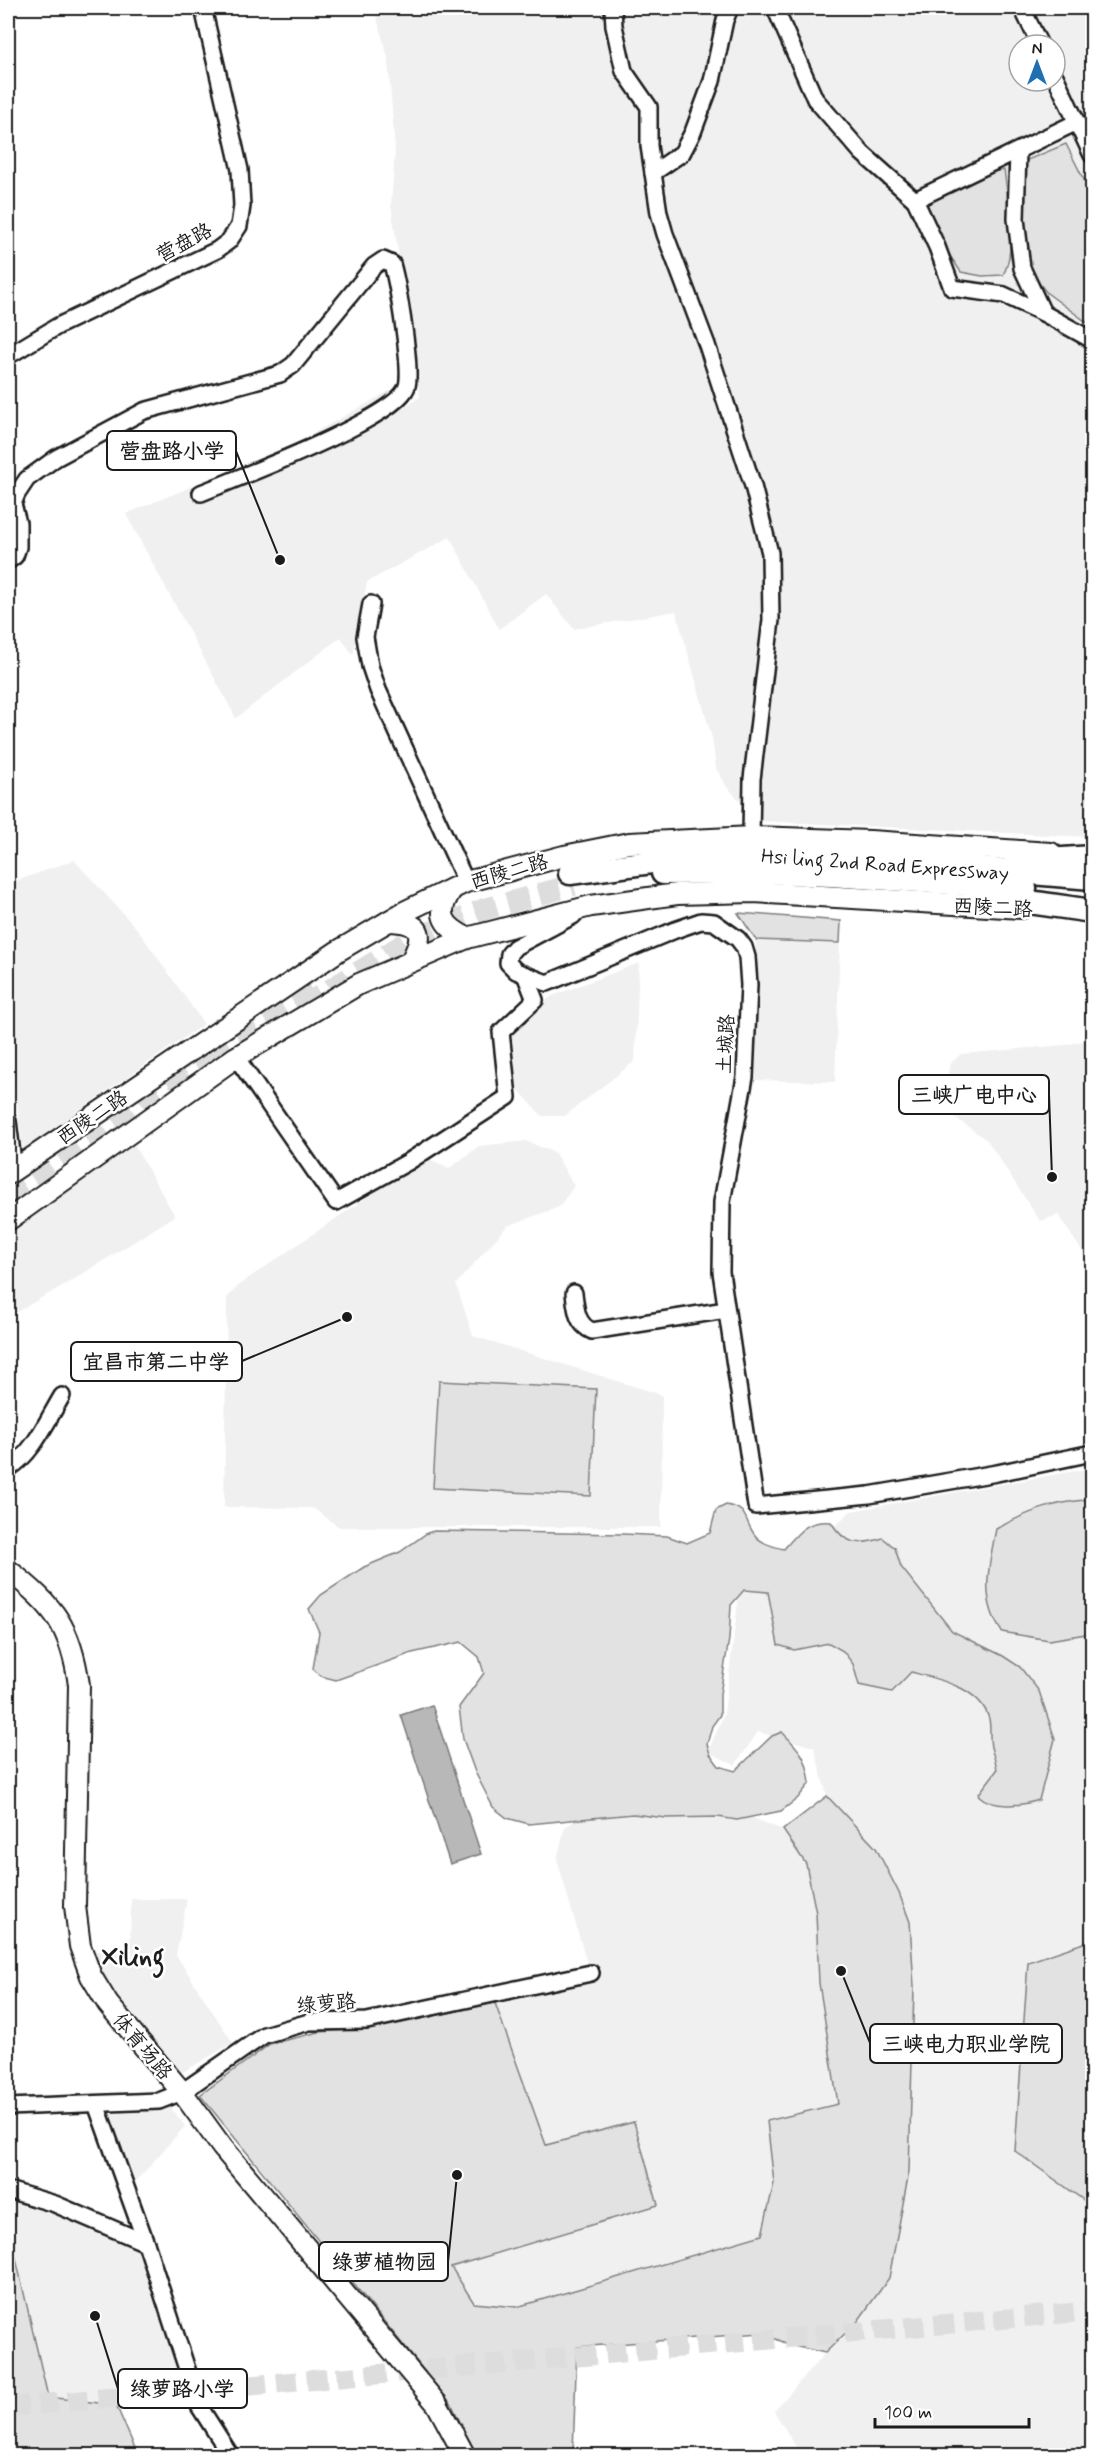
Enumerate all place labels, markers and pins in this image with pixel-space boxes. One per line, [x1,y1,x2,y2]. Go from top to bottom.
callout: 营盘路小学 [107,431,236,470]
callout: 三峡广电中心 [899,1075,1049,1114]
callout: 宜昌市第二中学 [71,1342,242,1381]
callout: 三峡电力职业学院 [870,2024,1062,2063]
callout: 绿萝植物园 [319,2242,448,2281]
callout: 绿萝路小学 [118,2369,247,2408]

